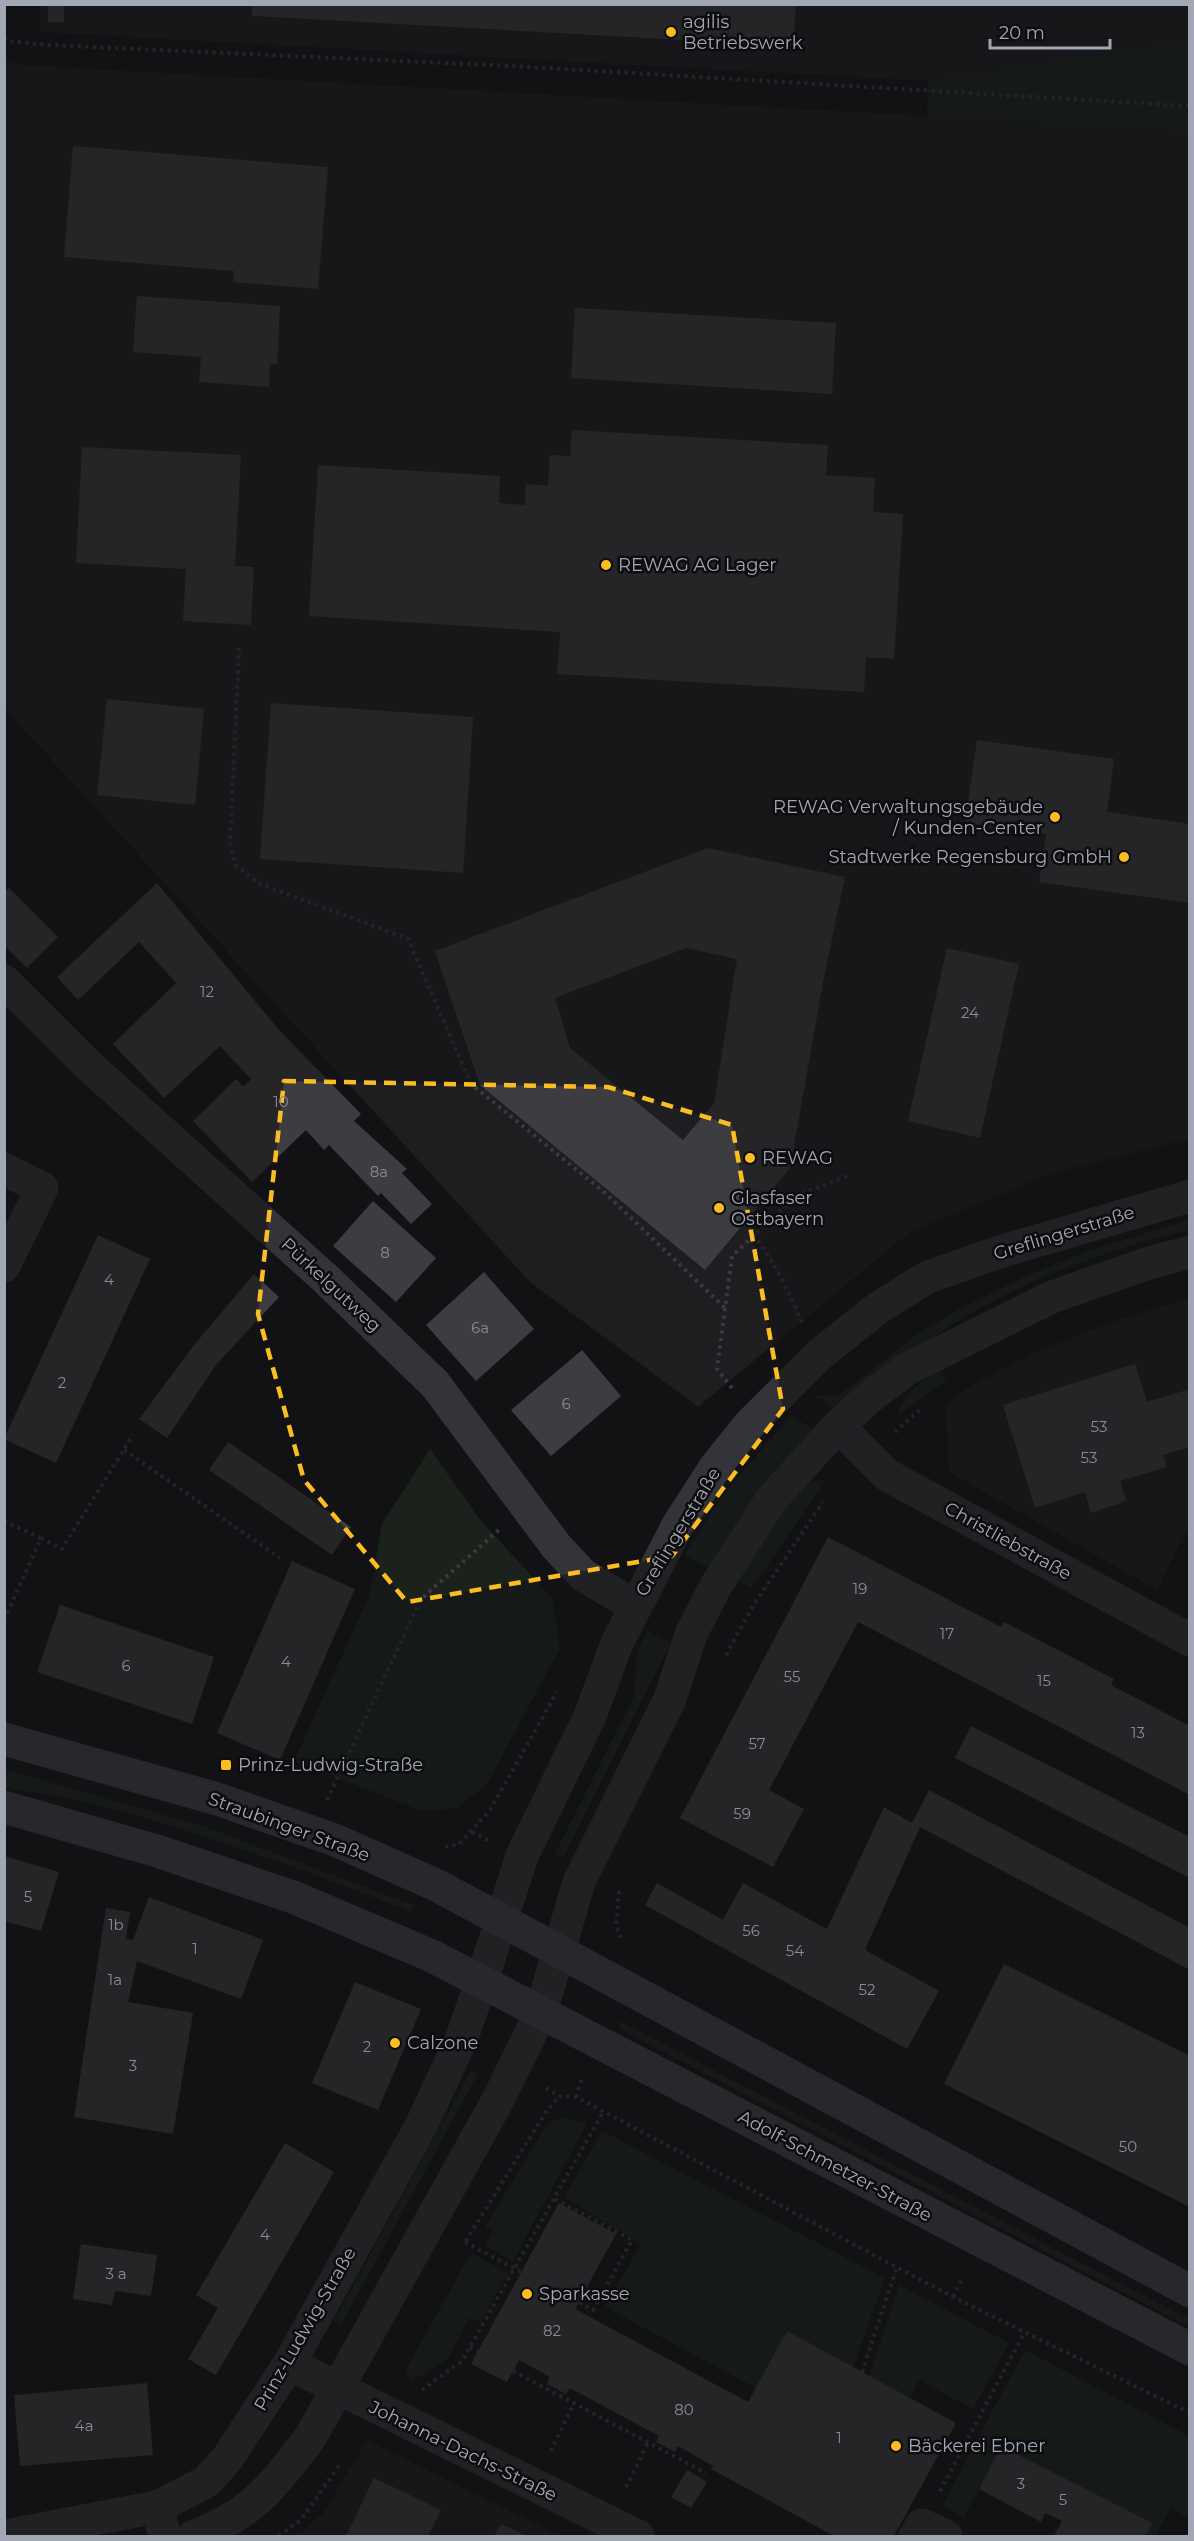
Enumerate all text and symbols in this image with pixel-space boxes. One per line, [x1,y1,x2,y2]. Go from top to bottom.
place label: agilis Betriebswerk [683,11,803,54]
scale bar [990,12,1110,50]
text: 20 m [999,22,1045,44]
marker: agilis Betriebswerk [664,25,678,39]
place label: REWAG AG Lager [618,554,777,576]
marker: REWAG AG Lager [599,558,613,572]
place label: REWAG Verwaltungsgebäude / Kunden-Center [773,796,1043,839]
marker: REWAG Verwaltungsgebäude / Kunden-Center [1048,810,1062,824]
place label: Stadtwerke Regensburg GmbH [828,846,1112,868]
marker: Stadtwerke Regensburg GmbH [1117,850,1131,864]
house number: 12 [200,982,214,1001]
house number: 24 [961,1003,979,1022]
house number: 10 [273,1092,289,1111]
place label: REWAG [762,1147,833,1169]
marker: REWAG [743,1151,757,1165]
house number: 8a [370,1162,388,1181]
place label: Glasfaser Ostbayern [731,1187,824,1230]
marker: Glasfaser Ostbayern [712,1201,726,1215]
street label: Greflingerstraße [991,1201,1137,1265]
street label: Pürkelgutweg [277,1233,385,1337]
house number: 8 [380,1243,390,1262]
house number: 4 [104,1270,114,1289]
house number: 6a [471,1318,489,1337]
house number: 2 [58,1373,66,1392]
house number: 6 [561,1394,571,1413]
house number: 53 [1091,1417,1107,1436]
house number: 53 [1081,1448,1097,1467]
street label: Greflingerstraße [631,1464,725,1600]
street label: Christliebstraße [941,1497,1075,1585]
house number: 19 [853,1579,867,1598]
house number: 17 [940,1624,954,1643]
house number: 4 [281,1652,291,1671]
house number: 6 [121,1656,131,1675]
house number: 55 [784,1667,800,1686]
house number: 15 [1037,1671,1051,1690]
house number: 13 [1131,1723,1145,1742]
house number: 57 [748,1734,766,1753]
place label: Prinz-Ludwig-Straße [238,1754,423,1776]
marker: Prinz-Ludwig-Straße [219,1758,233,1772]
street label: Straubinger Straße [205,1788,373,1867]
house number: 59 [733,1804,751,1823]
house number: 5 [24,1887,32,1906]
house number: 1b [108,1915,124,1934]
house number: 56 [742,1921,760,1940]
house number: 1 [192,1939,198,1958]
house number: 54 [786,1941,804,1960]
house number: 1a [108,1970,122,1989]
house number: 52 [859,1980,875,1999]
place label: Calzone [407,2032,479,2054]
marker: Calzone [388,2036,402,2050]
house number: 2 [363,2037,371,2056]
house number: 3 [129,2056,137,2075]
street label: Adolf-Schmetzer-Straße [734,2106,936,2226]
house number: 50 [1119,2137,1137,2156]
house number: 4 [260,2225,270,2244]
street label: Prinz-Ludwig-Straße [249,2243,361,2415]
house number: 3 a [105,2264,127,2283]
place label: Sparkasse [539,2283,630,2305]
marker: Sparkasse [520,2287,534,2301]
house number: 82 [543,2321,561,2340]
street label: Johanna-Dachs-Straße [365,2395,561,2506]
house number: 80 [674,2400,694,2419]
house number: 4a [74,2416,94,2435]
house number: 1 [836,2428,842,2447]
place label: Bäckerei Ebner [908,2435,1045,2457]
marker: Bäckerei Ebner [889,2439,903,2453]
house number: 3 [1017,2474,1025,2493]
house number: 5 [1059,2490,1067,2509]

